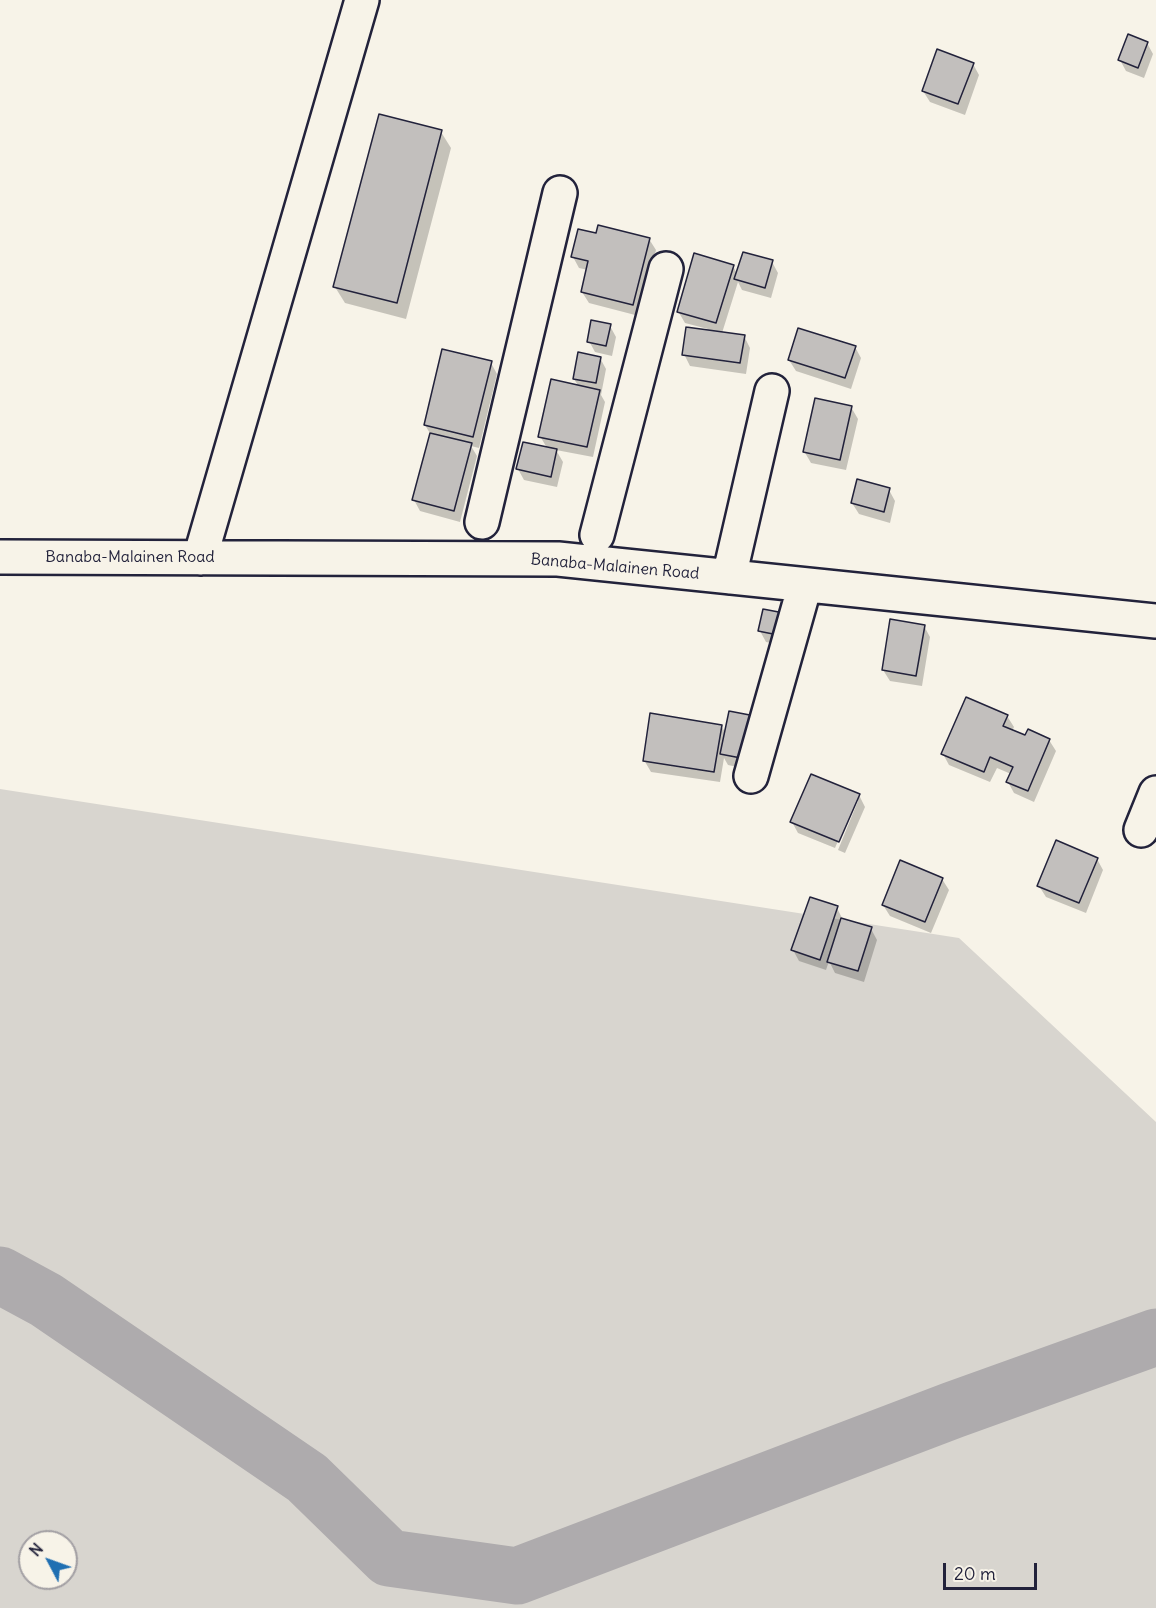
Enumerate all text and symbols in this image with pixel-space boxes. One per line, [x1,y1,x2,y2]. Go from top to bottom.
street label: Banaba-Malainen Road [45,547,215,567]
street label: Banaba-Malainen Road [530,550,700,584]
north arrow [18,1530,78,1590]
text: N [25,1539,47,1560]
scale bar [946,1551,1040,1589]
text: 20 m [954,1562,996,1585]

